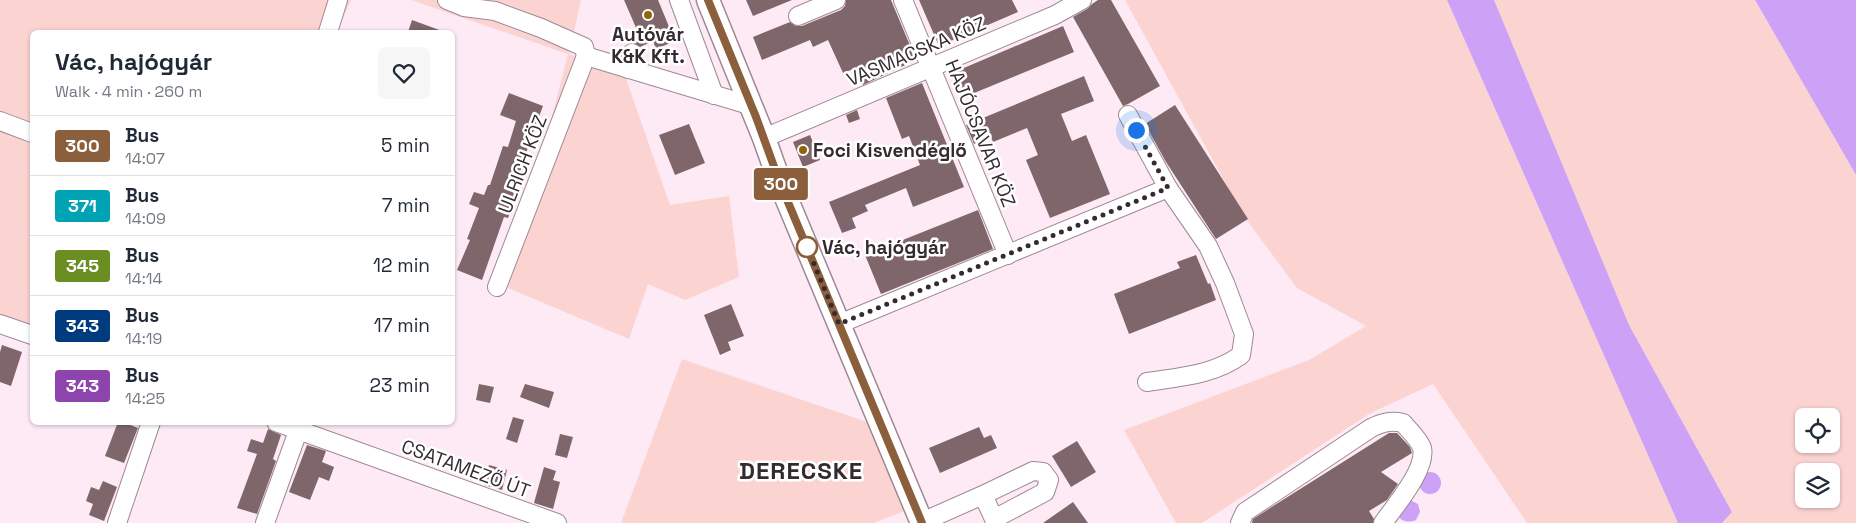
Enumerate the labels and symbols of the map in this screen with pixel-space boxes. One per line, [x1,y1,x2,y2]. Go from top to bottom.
marker: Autóvár K&K Kft. [642,9,654,21]
street label: VASMACSKA KÖZ [843,11,990,92]
place label: Autóvár K&K Kft. [611,22,685,69]
street label: HAJÓCSAVAR KÖZ [940,56,1022,211]
street label: ULRICH KÖZ [492,111,553,217]
your location [1124,118,1149,143]
place label: Foci Kisvendéglő [813,138,967,163]
marker: Foci Kisvendéglő [797,144,809,156]
line badge: 300 [752,168,810,200]
place label: Vác, hajógyár [822,235,947,260]
marker: Vác, hajógyár [796,236,818,258]
street label: CSATAMEZŐ ÚT [398,434,534,503]
district label: DERECSKE [739,455,863,486]

